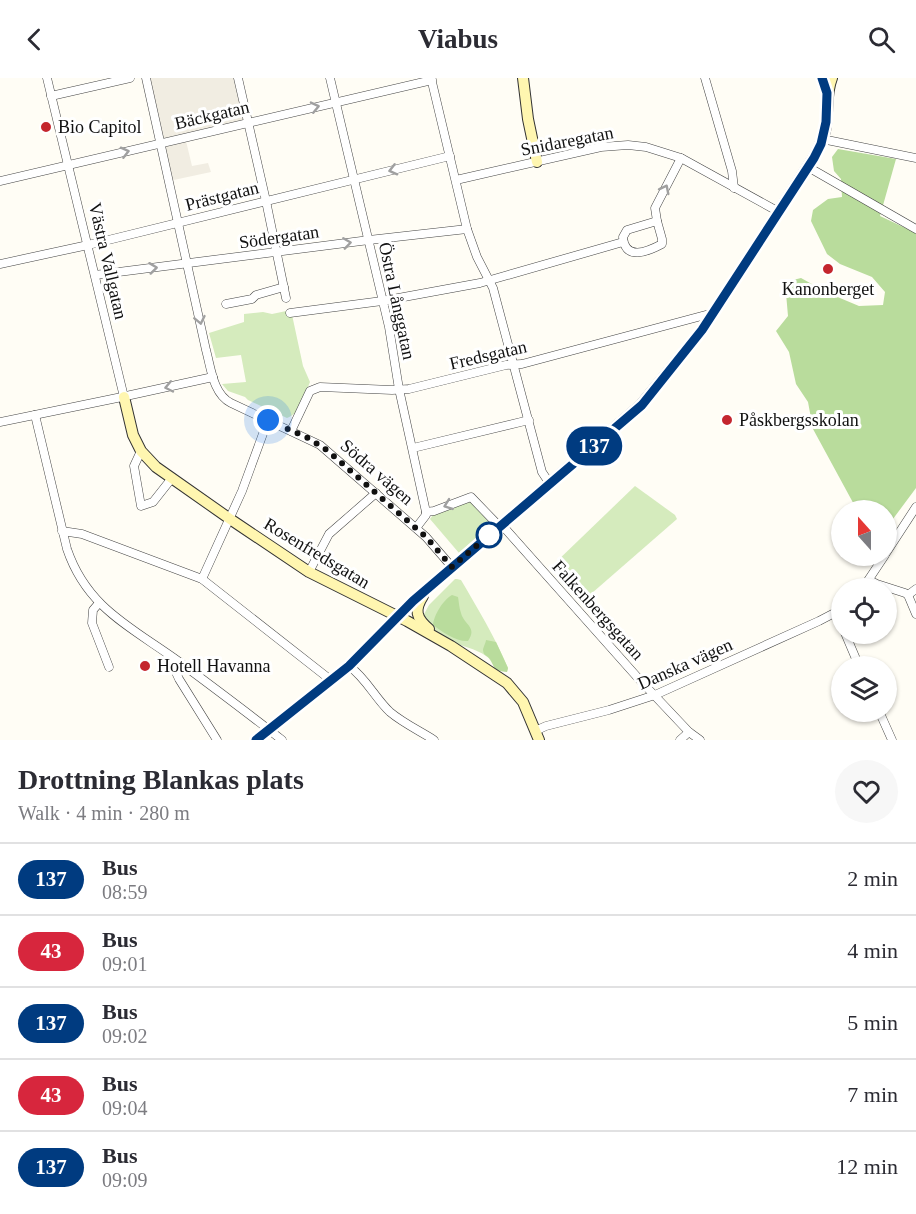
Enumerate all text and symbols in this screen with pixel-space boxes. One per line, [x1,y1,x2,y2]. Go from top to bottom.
icon: back [18,23,51,56]
icon: search [865,23,898,56]
text: Viabus [418,24,498,54]
street label: Bäckgatan [173,97,251,133]
one-way arrow [310,101,320,114]
place label: Bio Capitol [58,117,142,137]
marker: Bio Capitol [39,120,53,134]
street label: Snidaregatan [519,122,615,160]
one-way arrow [120,146,130,159]
one-way arrow [388,162,398,175]
street label: Prästgatan [183,177,261,215]
one-way arrow [658,184,669,195]
street label: Västra Vallgatan [85,201,131,321]
street label: Södergatan [238,221,320,253]
one-way arrow [342,237,351,249]
street label: Östra Långgatan [375,240,419,362]
one-way arrow [149,262,158,274]
marker: Kanonberget [821,262,835,276]
place label: Kanonberget [782,279,874,299]
one-way arrow [192,315,205,325]
street label: Fredsgatan [447,336,529,374]
one-way arrow [164,380,174,393]
your location [253,405,283,435]
place label: Påskbergsskolan [739,410,859,430]
marker: Påskbergsskolan [720,413,734,427]
line badge: 137 [560,426,628,466]
text: 137 [578,434,610,458]
street label: Södra vägen [337,435,417,509]
one-way arrow [443,498,454,511]
north arrow [831,500,897,566]
map controls [831,500,897,722]
street label: Rosenfredsgatan [260,514,374,592]
unlabelled marker [476,522,502,548]
street label: Falkenbergsgatan [548,556,648,664]
button: locate [831,578,897,644]
street label: Danska vägen [635,634,735,694]
place label: Hotell Havanna [157,656,270,676]
button: layers [831,656,897,722]
marker: Hotell Havanna [138,659,152,673]
button: heart [835,760,898,823]
text: Drottning Blankas plats [18,764,304,795]
text: Walk · 4 min · 280 m [18,802,190,824]
text: Bus [102,855,137,880]
text: 2 min [847,866,898,891]
text: 137 [35,867,67,891]
text: 08:59 [102,881,148,903]
text: Bus [102,927,137,952]
text: 4 min [847,938,898,963]
text: 43 [41,939,62,963]
text: 09:01 [102,953,148,975]
text: Bus [102,999,137,1024]
text: 5 min [847,1010,898,1035]
text: 137 [35,1011,67,1035]
text: 09:02 [102,1025,148,1047]
text: Bus [102,1071,137,1096]
text: 7 min [847,1082,898,1107]
text: 43 [41,1083,62,1107]
text: 09:04 [102,1097,148,1119]
text: Bus [102,1143,137,1168]
text: 12 min [836,1154,898,1179]
text: 137 [35,1155,67,1179]
text: 09:09 [102,1169,148,1191]

